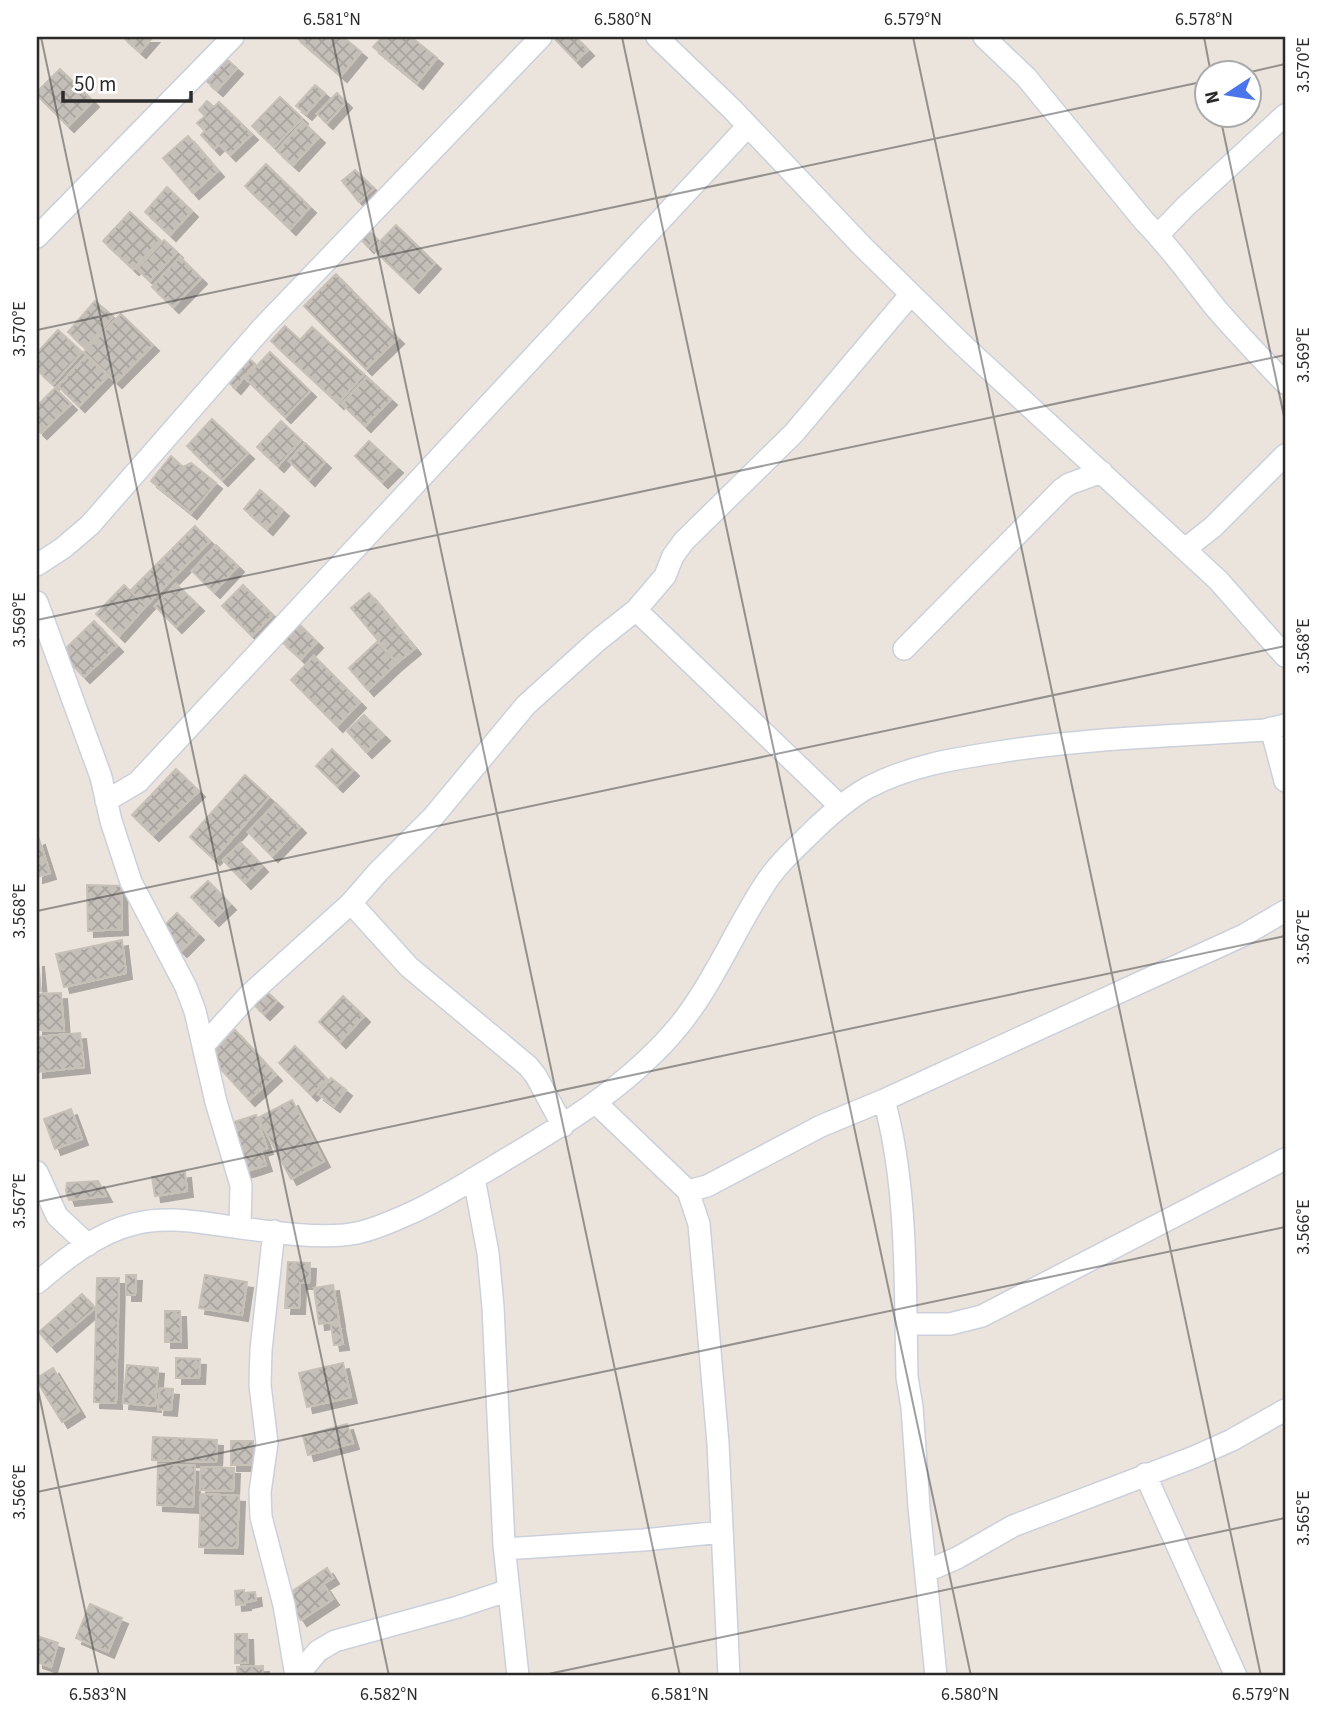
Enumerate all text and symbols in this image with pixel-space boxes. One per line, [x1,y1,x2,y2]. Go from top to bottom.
text: 6.581°N [303,7,361,32]
text: 6.580°N [594,7,652,32]
text: 6.579°N [884,7,942,32]
text: 6.578°N [1175,7,1233,32]
text: 3.570°E [1291,37,1316,93]
scale bar [63,60,191,104]
north arrow [1192,60,1262,130]
text: 50 m [74,69,116,99]
text: N [1198,88,1227,106]
text: 3.570°E [7,301,32,357]
text: 3.569°E [1291,327,1316,383]
text: 3.569°E [7,592,32,648]
text: 3.568°E [1291,618,1316,674]
text: 3.568°E [7,883,32,939]
text: 3.567°E [1291,909,1316,965]
text: 3.567°E [7,1173,32,1229]
text: 3.566°E [1291,1199,1316,1255]
text: 3.566°E [7,1464,32,1520]
text: 3.565°E [1291,1490,1316,1546]
text: 6.583°N [69,1682,127,1707]
text: 6.582°N [360,1682,418,1707]
text: 6.581°N [651,1682,709,1707]
text: 6.580°N [941,1682,999,1707]
text: 6.579°N [1232,1682,1290,1707]

